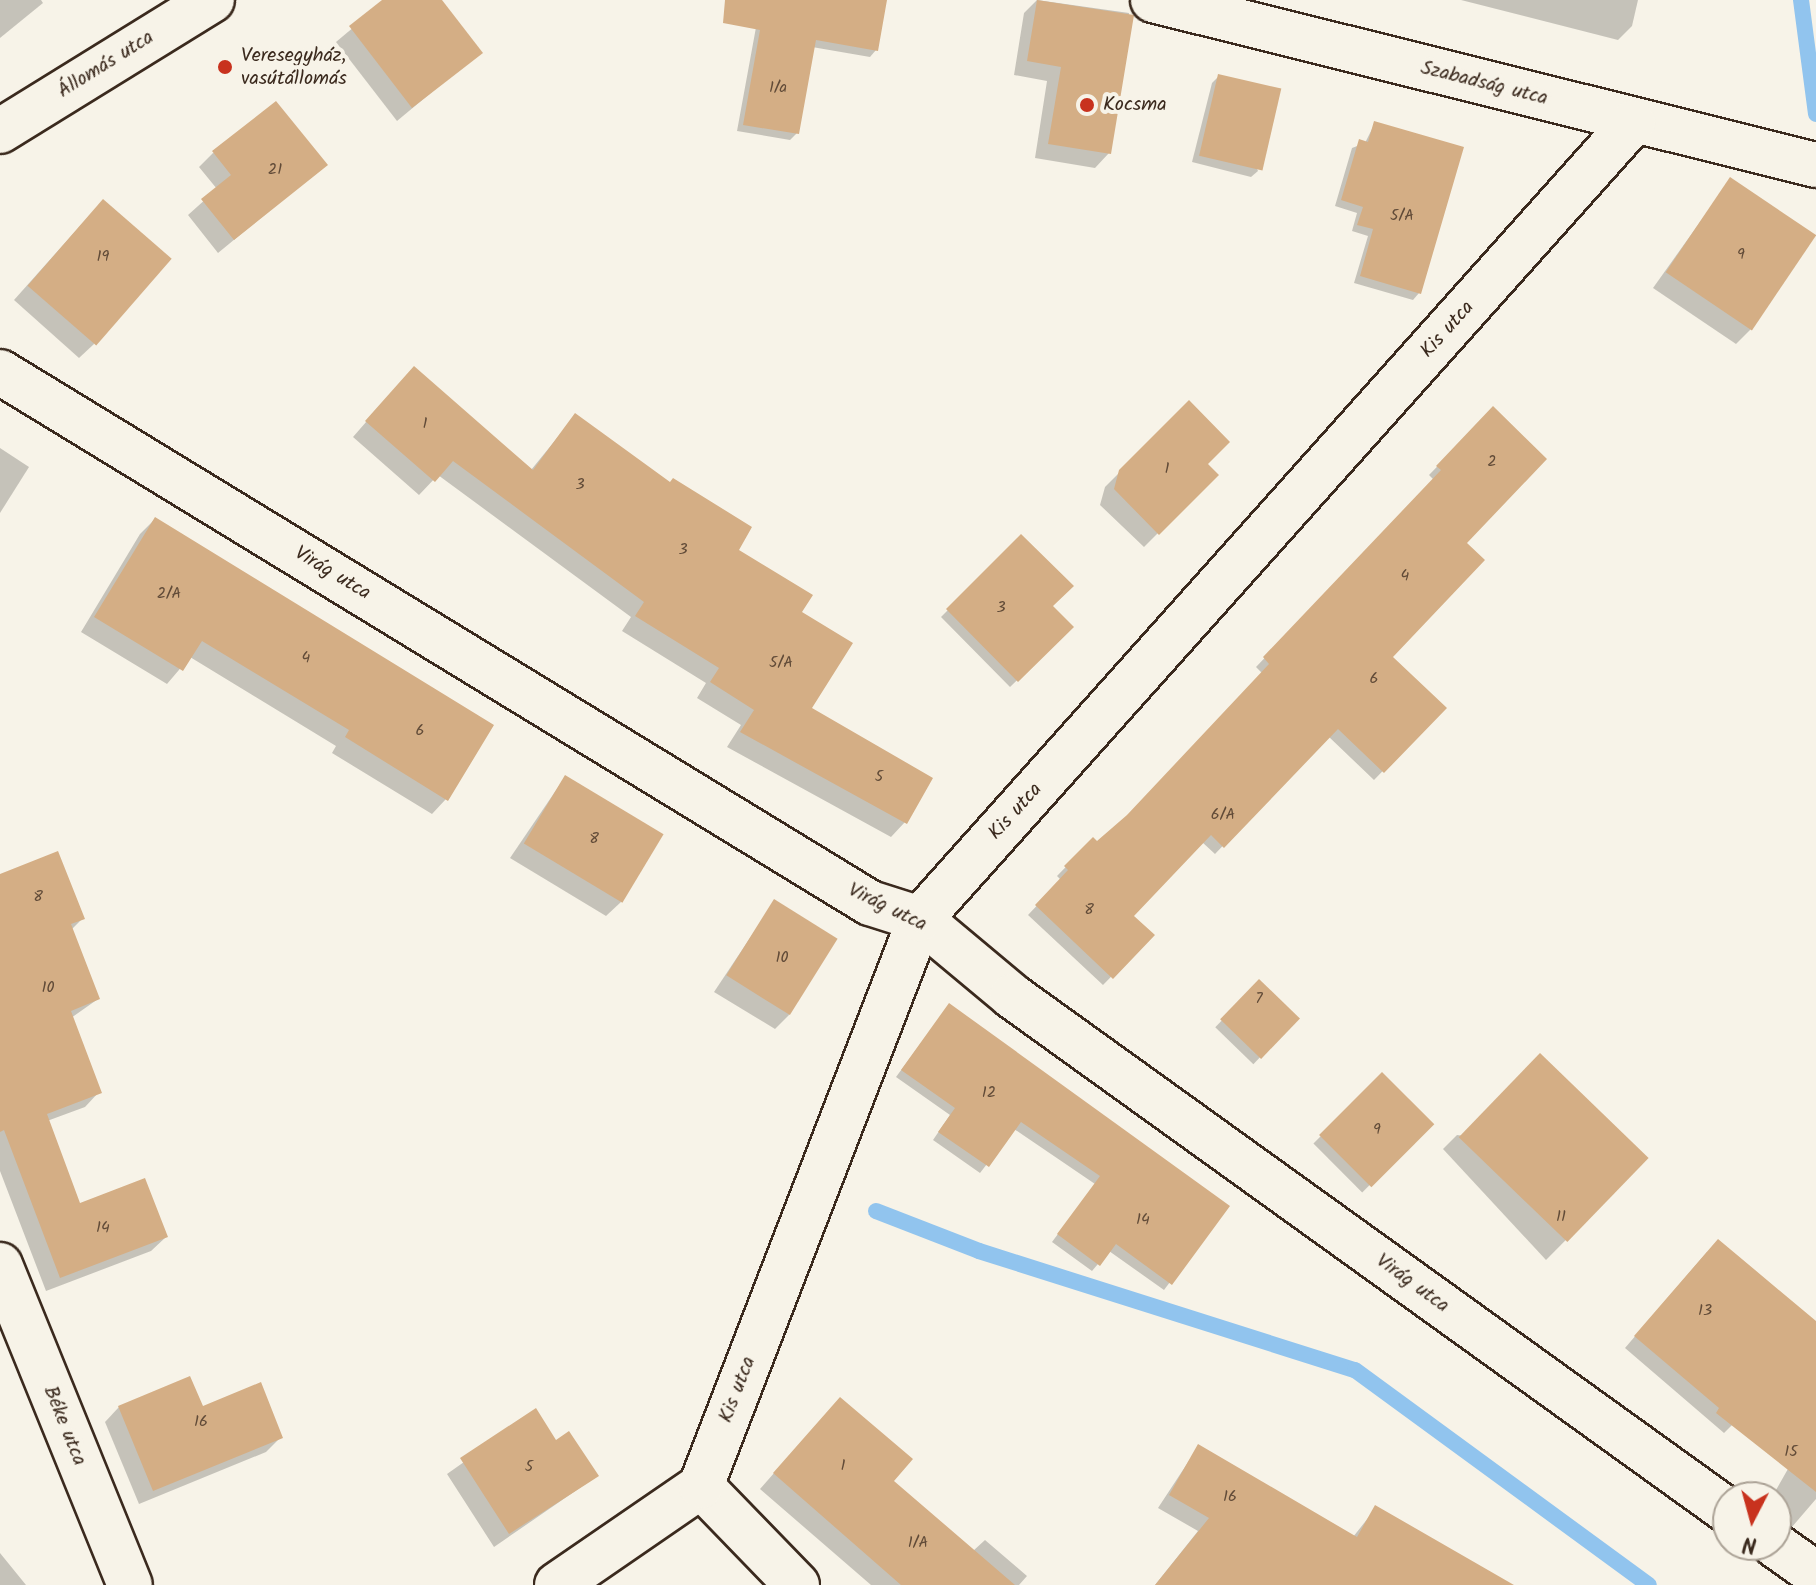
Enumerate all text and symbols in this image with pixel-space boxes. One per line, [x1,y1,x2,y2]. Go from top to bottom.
street label: Állomás utca [54,26,158,104]
place label: Veresegyház, vasútállomás [241,44,347,91]
street label: Szabadság utca [1418,57,1550,111]
marker: Veresegyház, vasútállomás [216,58,234,76]
house number: 1/a [769,78,787,98]
place label: Kocsma [1103,93,1167,117]
marker: Kocsma [1078,96,1096,114]
house number: 21 [268,160,282,180]
house number: 5/A [1390,206,1414,226]
house number: 9 [1737,245,1745,265]
house number: 19 [97,247,109,267]
street label: Kis utca [1416,296,1480,364]
house number: 1 [422,414,428,434]
house number: 2 [1487,452,1497,472]
house number: 1 [1164,459,1170,479]
house number: 3 [575,475,585,495]
house number: 3 [678,540,688,560]
street label: Virág utca [290,542,374,606]
house number: 4 [1401,566,1409,586]
house number: 2/A [157,584,181,604]
house number: 3 [996,598,1006,618]
house number: 4 [302,648,310,668]
house number: 5/A [769,653,793,673]
house number: 6 [1370,669,1378,689]
house number: 6 [416,721,424,741]
house number: 5 [875,767,883,787]
street label: Kis utca [984,778,1048,846]
house number: 6/A [1211,805,1235,825]
house number: 8 [589,829,599,849]
street label: Virág utca [844,879,930,937]
house number: 8 [33,887,43,907]
house number: 8 [1084,900,1094,920]
house number: 10 [775,948,789,968]
house number: 10 [41,978,55,998]
house number: 7 [1255,989,1263,1009]
house number: 12 [982,1083,996,1103]
house number: 9 [1373,1120,1381,1140]
house number: 11 [1556,1207,1566,1227]
house number: 14 [1136,1210,1150,1230]
house number: 14 [96,1218,110,1238]
street label: Virág utca [1371,1249,1453,1319]
house number: 13 [1698,1301,1712,1321]
street label: Kis utca [714,1354,762,1426]
street label: Béke utca [37,1383,91,1469]
house number: 16 [194,1412,208,1432]
house number: 15 [1784,1442,1798,1462]
house number: 1 [840,1456,846,1476]
house number: 5 [525,1457,533,1477]
north arrow [1712,1481,1792,1561]
house number: 16 [1223,1487,1237,1507]
text: N [1741,1525,1758,1562]
house number: 1/A [908,1533,928,1553]

